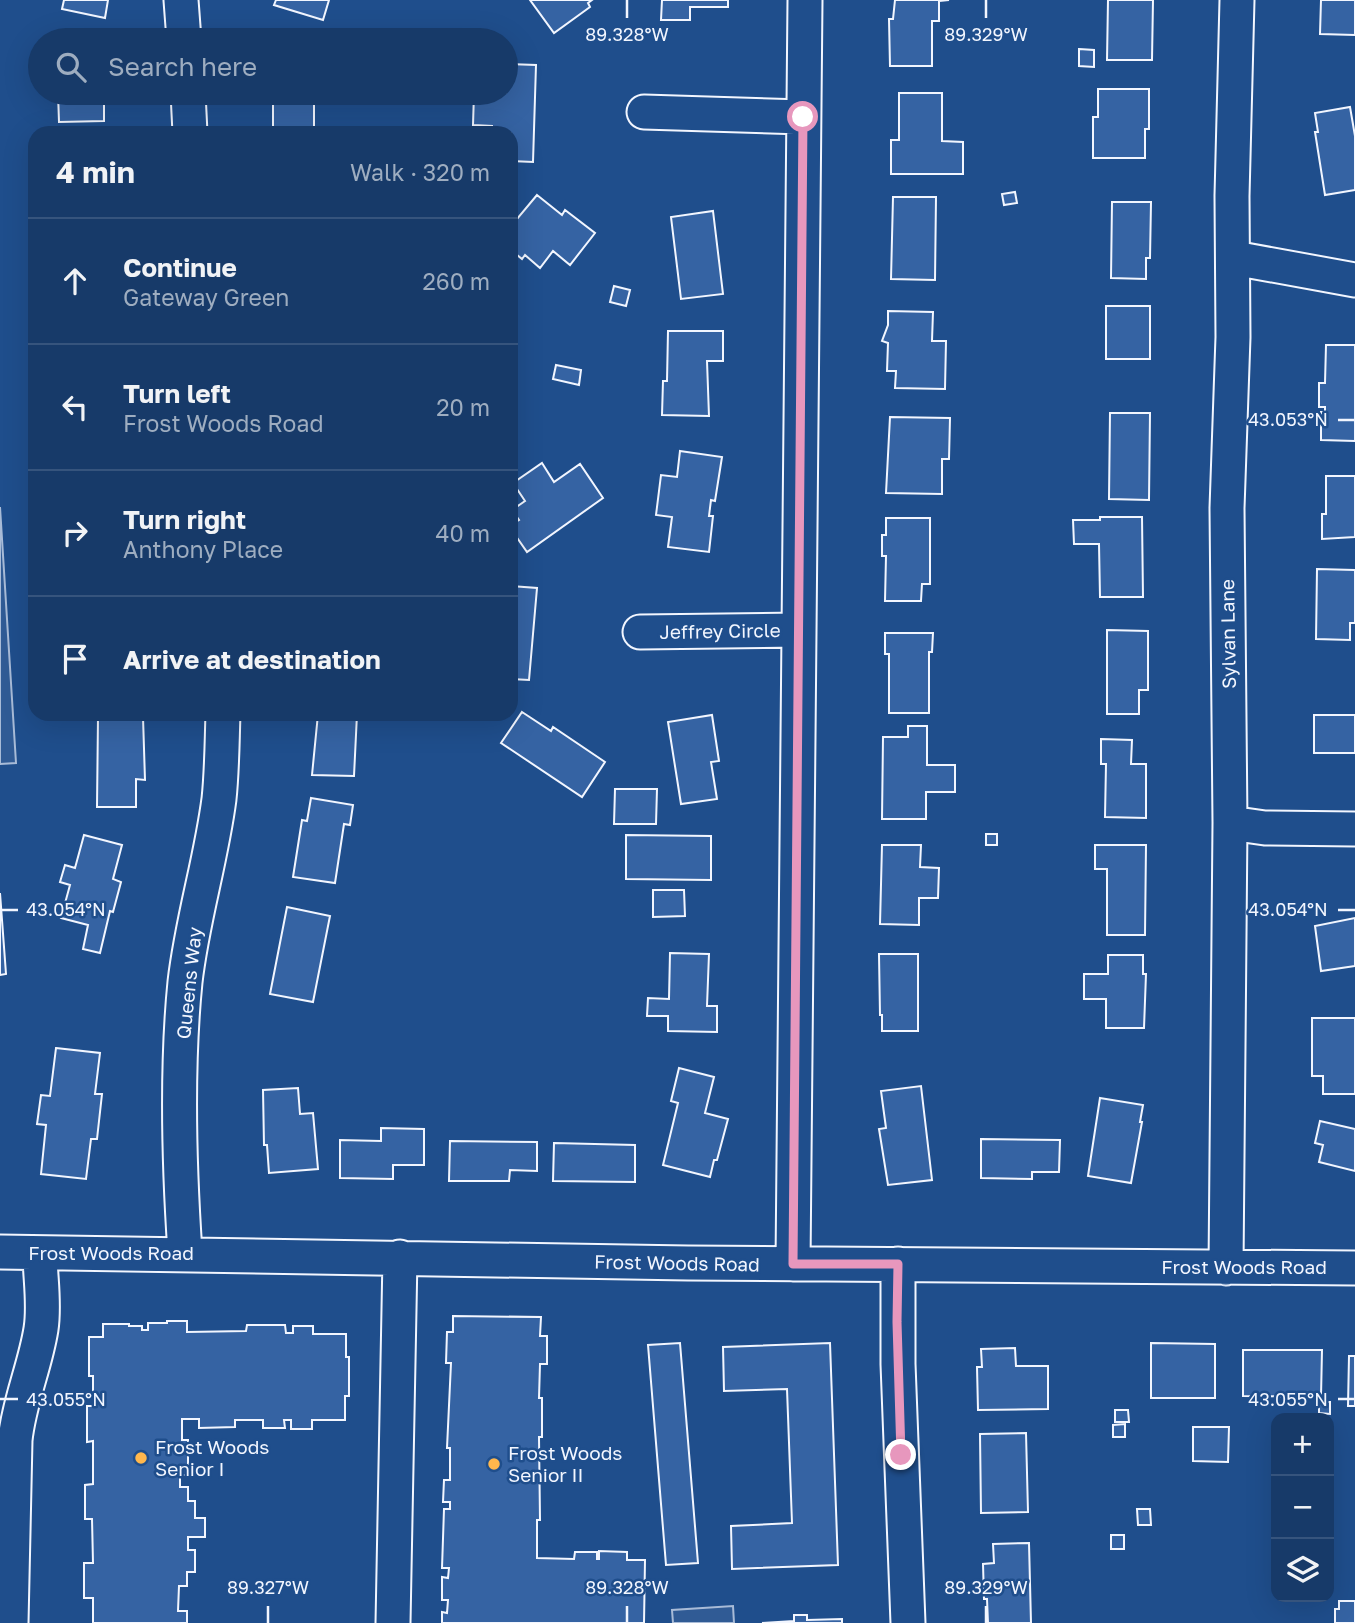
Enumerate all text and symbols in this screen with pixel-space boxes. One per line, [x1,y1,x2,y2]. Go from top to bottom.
text: 89.328°W [585,23,669,45]
text: 89.329°W [944,23,1028,45]
search box [28,28,518,105]
icon: search [52,48,90,86]
text: Search here [108,51,257,82]
route start [787,101,818,132]
text: 4 min [56,154,135,190]
text: Walk · 320 m [350,158,490,186]
text: Continue [123,252,237,283]
icon: ahead [56,262,94,300]
text: 260 m [422,267,490,295]
text: Gateway Green [123,283,289,311]
text: Turn left [123,378,231,409]
icon: left [56,388,94,426]
text: 20 m [436,393,490,421]
text: 43.053°N [1248,408,1328,430]
text: Frost Woods Road [123,409,324,437]
text: Turn right [123,504,246,535]
icon: right [56,514,94,552]
text: 40 m [436,519,490,547]
text: Anthony Place [123,535,283,563]
street label: Sylvan Lane [1215,579,1240,689]
street label: Jeffrey Circle [659,618,781,643]
icon: arrive [56,640,94,678]
text: Arrive at destination [123,644,381,675]
text: 43.054°N [26,898,106,920]
text: 43.054°N [1248,898,1328,920]
street label: Queens Way [171,925,206,1040]
street label: Frost Woods Road [28,1241,194,1264]
street label: Frost Woods Road [594,1250,760,1275]
street label: Frost Woods Road [1161,1255,1327,1278]
text: 43.055°N [26,1388,106,1410]
text: 43.055°N [1248,1388,1328,1410]
map controls [1271,1413,1334,1602]
button: + [1271,1413,1334,1476]
place label: Frost Woods Senior I [155,1435,269,1480]
route end [885,1439,916,1470]
place label: Frost Woods Senior II [508,1441,622,1486]
marker: Frost Woods Senior I [133,1450,149,1466]
marker: Frost Woods Senior II [486,1456,502,1472]
button: − [1271,1476,1334,1539]
button: layers [1271,1539,1334,1602]
text: 89.327°W [227,1576,309,1598]
text: 89.328°W [585,1576,669,1598]
text: 89.329°W [944,1576,1028,1598]

